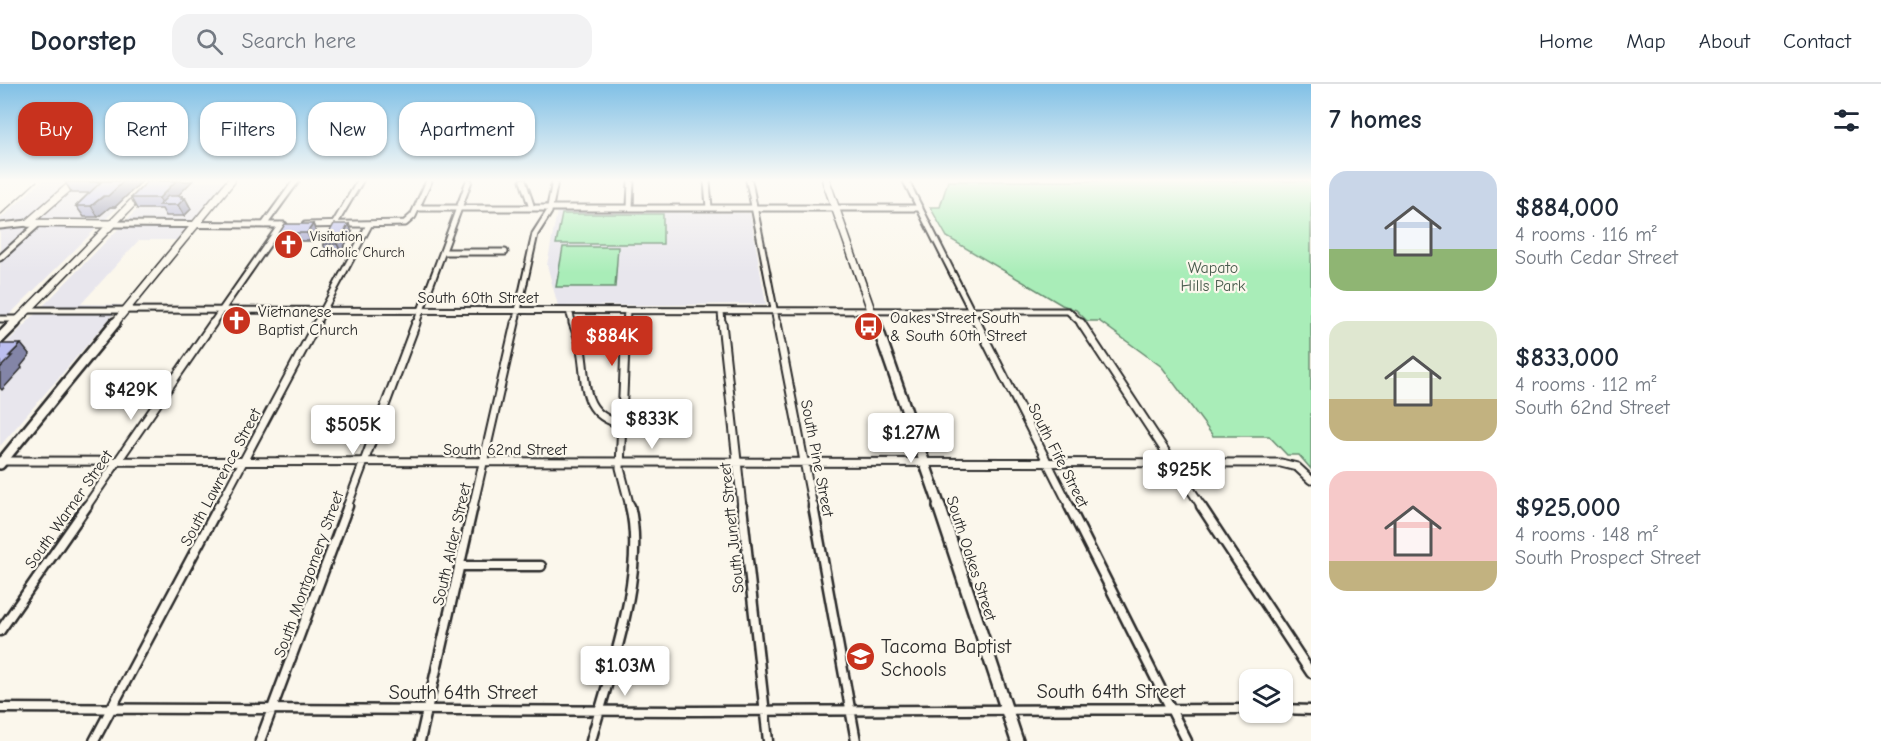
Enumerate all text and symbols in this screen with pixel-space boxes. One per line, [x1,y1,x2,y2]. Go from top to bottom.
search box [172,14,592,68]
text: Doorstep [30,25,136,57]
icon: search [193,25,226,58]
text: Search here [241,28,356,54]
text: Home [1539,29,1593,53]
text: Map [1626,29,1666,53]
text: About [1699,29,1750,53]
text: Contact [1783,29,1851,53]
chip: Buy [18,102,93,156]
chip: Rent [105,102,188,156]
chip: Filters [200,102,296,156]
chip: New [308,102,387,156]
chip: Apartment [399,102,535,156]
icon: filters [1830,104,1863,137]
text: 7 homes [1329,105,1422,135]
text: $884,000 [1515,193,1619,223]
icon: home [1377,195,1449,267]
text: 4 rooms · 116 m² [1515,223,1657,246]
church icon: Visitation Catholic Church [273,228,305,260]
place label: Visitation Catholic Church [310,228,405,261]
text: South Cedar Street [1515,246,1678,269]
park label: Wapato Hills Park [1181,259,1246,295]
street label: South 60th Street [418,289,539,307]
place label: Vietnanese Baptist Church [258,303,358,339]
church icon: Vietnanese Baptist Church [221,304,253,336]
place label: Oakes Street South & South 60th Street [890,309,1027,345]
bus stop icon: Oakes Street South & South 60th Street [853,310,885,342]
pin: $884K [570,316,654,367]
text: $884K [585,324,639,347]
text: $833,000 [1515,343,1619,373]
icon: home [1377,345,1449,417]
pin: $429K [89,370,173,421]
text: 4 rooms · 112 m² [1515,373,1656,396]
text: $429K [104,378,158,401]
text: South 62nd Street [1515,396,1670,419]
street label: South Pine Street [797,398,837,519]
pin: $833K [610,399,694,450]
street label: South Fife Street [1024,400,1092,511]
street label: South Lawrence Street [177,405,265,549]
pin: $505K [311,405,395,456]
text: $833K [625,407,679,430]
text: $505K [325,413,381,436]
pin: $1.27M [862,413,960,464]
text: $1.27M [882,421,940,444]
street label: South 62nd Street [443,441,567,459]
street label: South Warner Street [21,447,117,572]
pin: $925K [1142,450,1226,501]
text: $925K [1157,458,1211,481]
street label: South Junett Street [716,461,748,594]
street label: South Alder Street [429,481,475,607]
street label: South Montgomery Street [270,488,348,660]
text: $925,000 [1515,493,1621,523]
street label: South Oakes Street [942,494,1000,623]
icon: home [1377,495,1449,567]
text: 4 rooms · 148 m² [1515,523,1658,546]
text: South Prospect Street [1515,546,1700,569]
place label: Tacoma Baptist Schools [881,635,1012,681]
school or university icon: Tacoma Baptist Schools [844,641,876,673]
pin: $1.03M [576,646,674,697]
text: $1.03M [595,654,655,677]
map controls [1239,669,1293,723]
button: layers [1239,669,1293,723]
street label: South 64th Street [1037,680,1187,703]
street label: South 64th Street [389,681,539,704]

